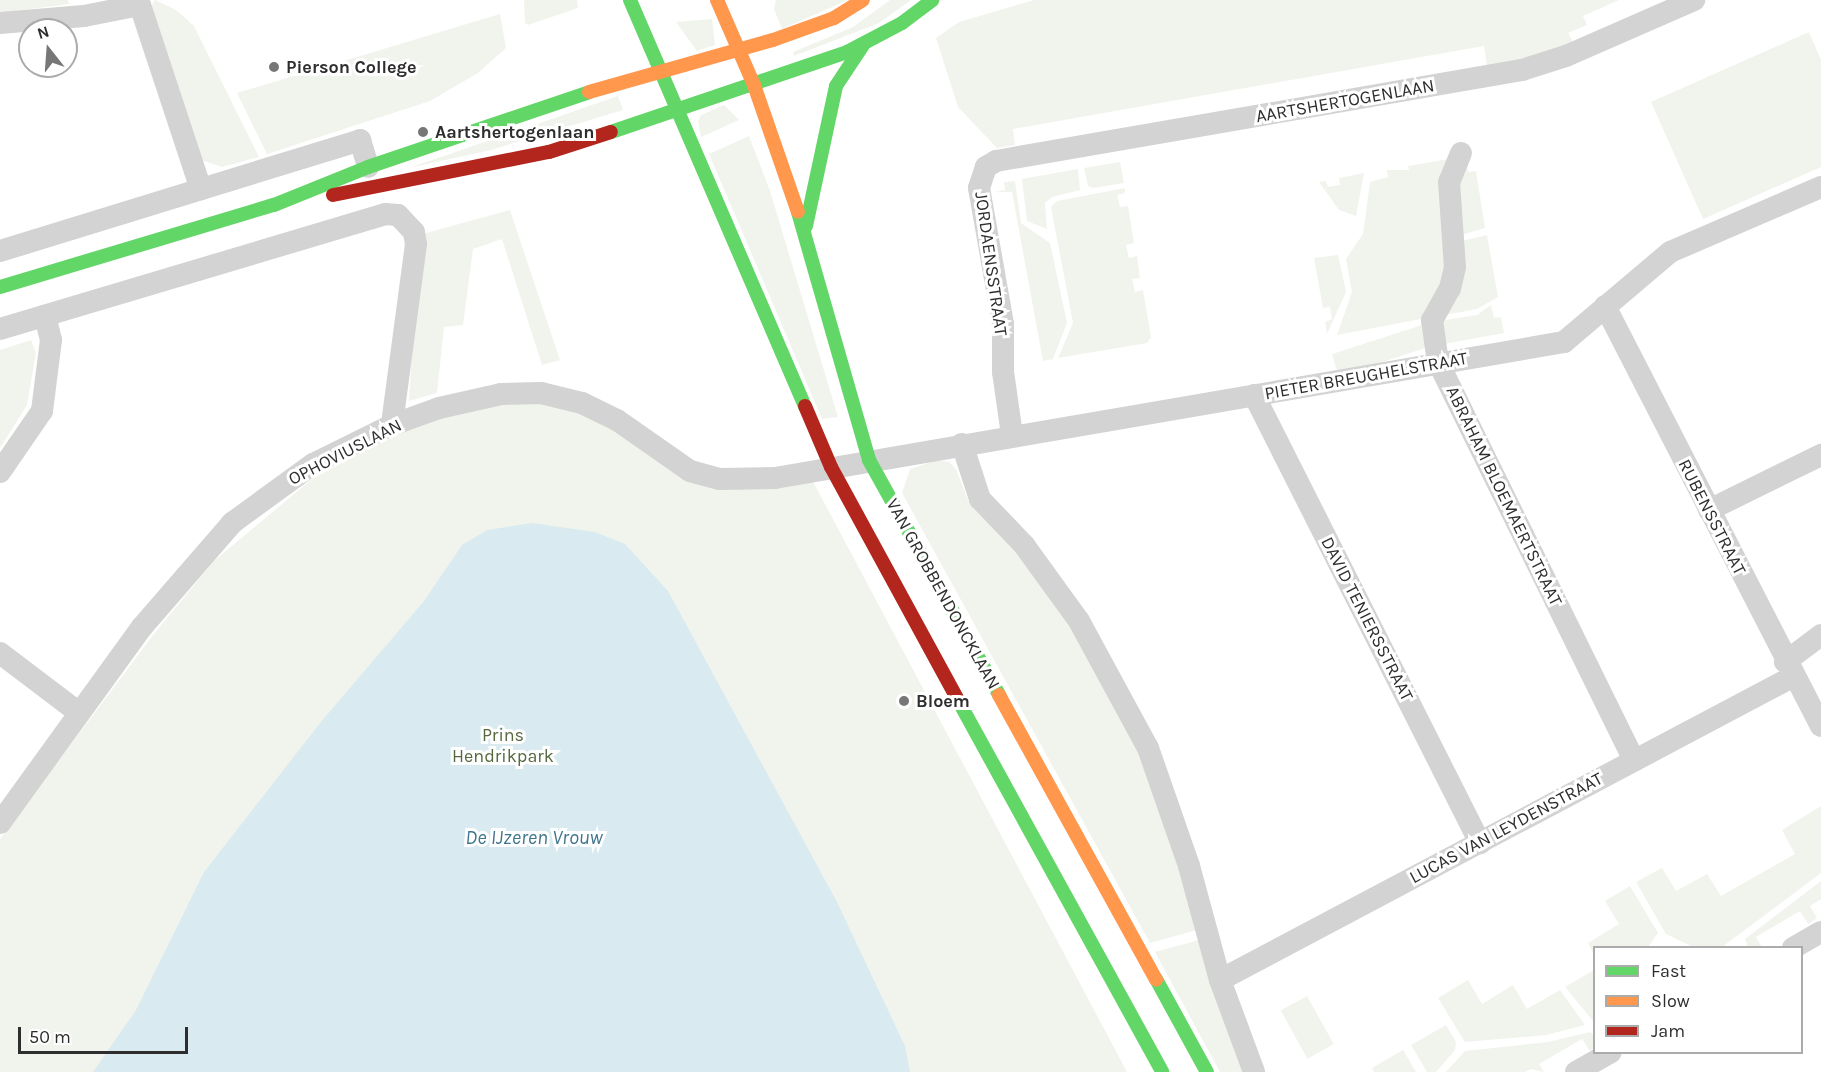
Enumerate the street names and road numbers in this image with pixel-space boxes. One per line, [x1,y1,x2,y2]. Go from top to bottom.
street label: AARTSHERTOGENLAAN [1254,75,1436,127]
street label: JORDAENSSTRAAT [970,191,1012,337]
street label: PIETER BREUGHELSTRAAT [1263,348,1469,404]
street label: ABRAHAM BLOEMAERTSTRAAT [1441,383,1567,609]
street label: OPHOVIUSLAAN [285,414,405,490]
street label: RUBENSSTRAAT [1674,455,1750,579]
street label: VAN GROBBENDONCKLAAN [882,495,1004,693]
street label: DAVID TENIERSSTRAAT [1316,533,1418,705]
street label: LUCAS VAN LEYDENSTRAAT [1406,768,1606,888]

